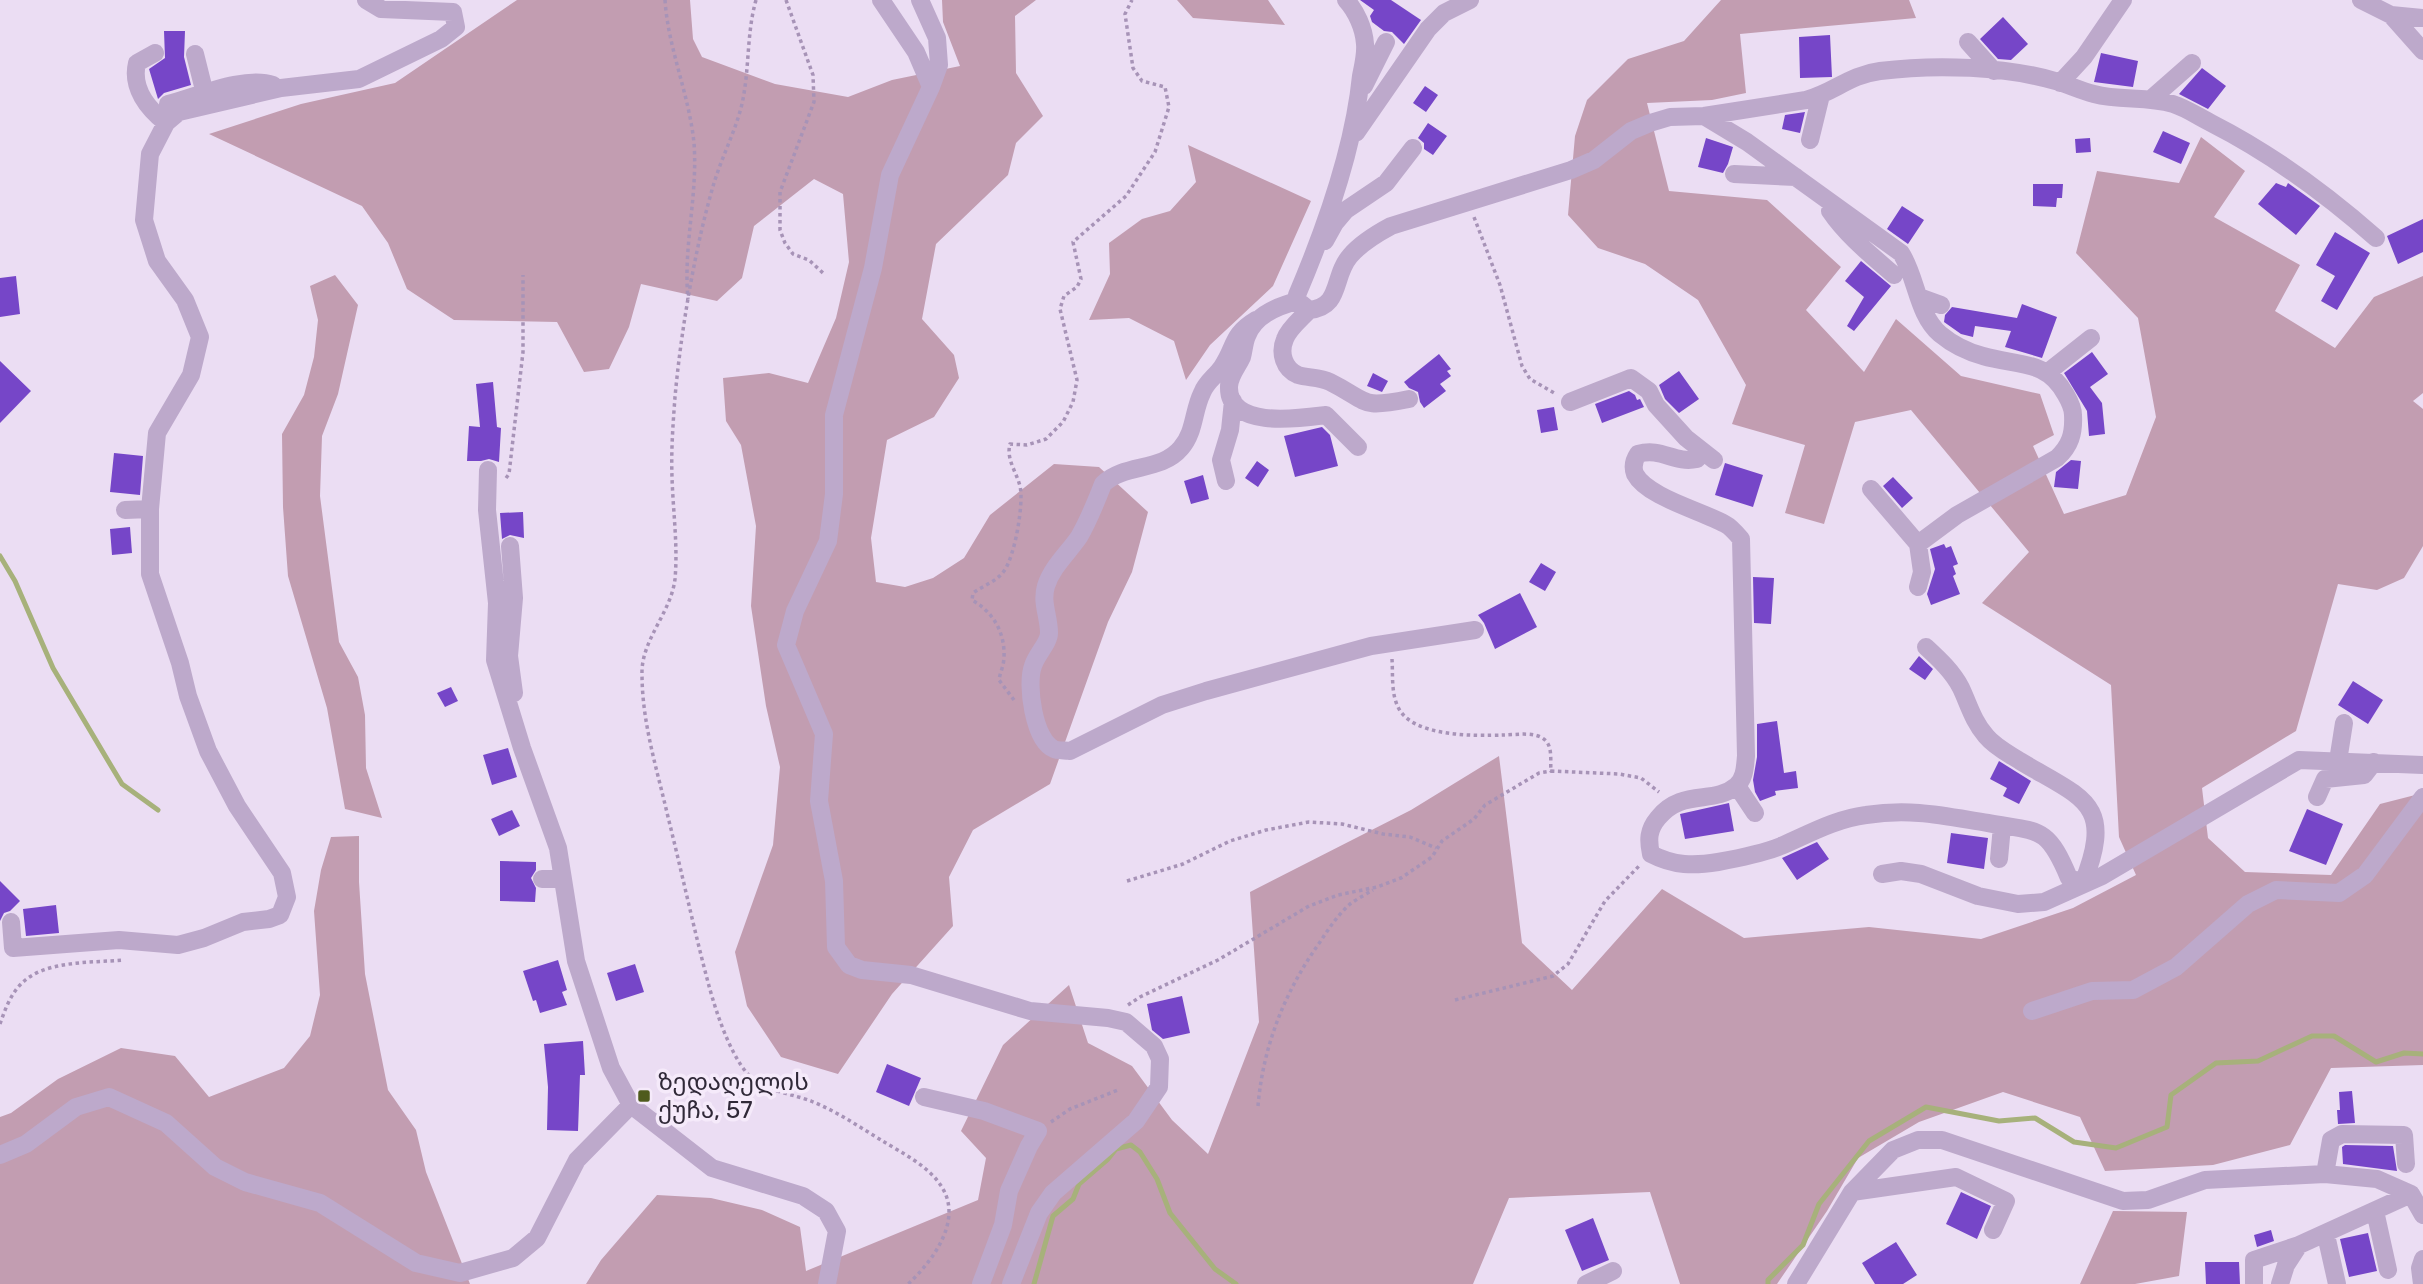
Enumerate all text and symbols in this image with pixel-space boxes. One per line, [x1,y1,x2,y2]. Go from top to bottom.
place label: ზედაღელის ქუჩა, 57 [658,1068,809,1124]
marker: ზედაღელის ქუჩა, 57 [636,1088,652,1104]

